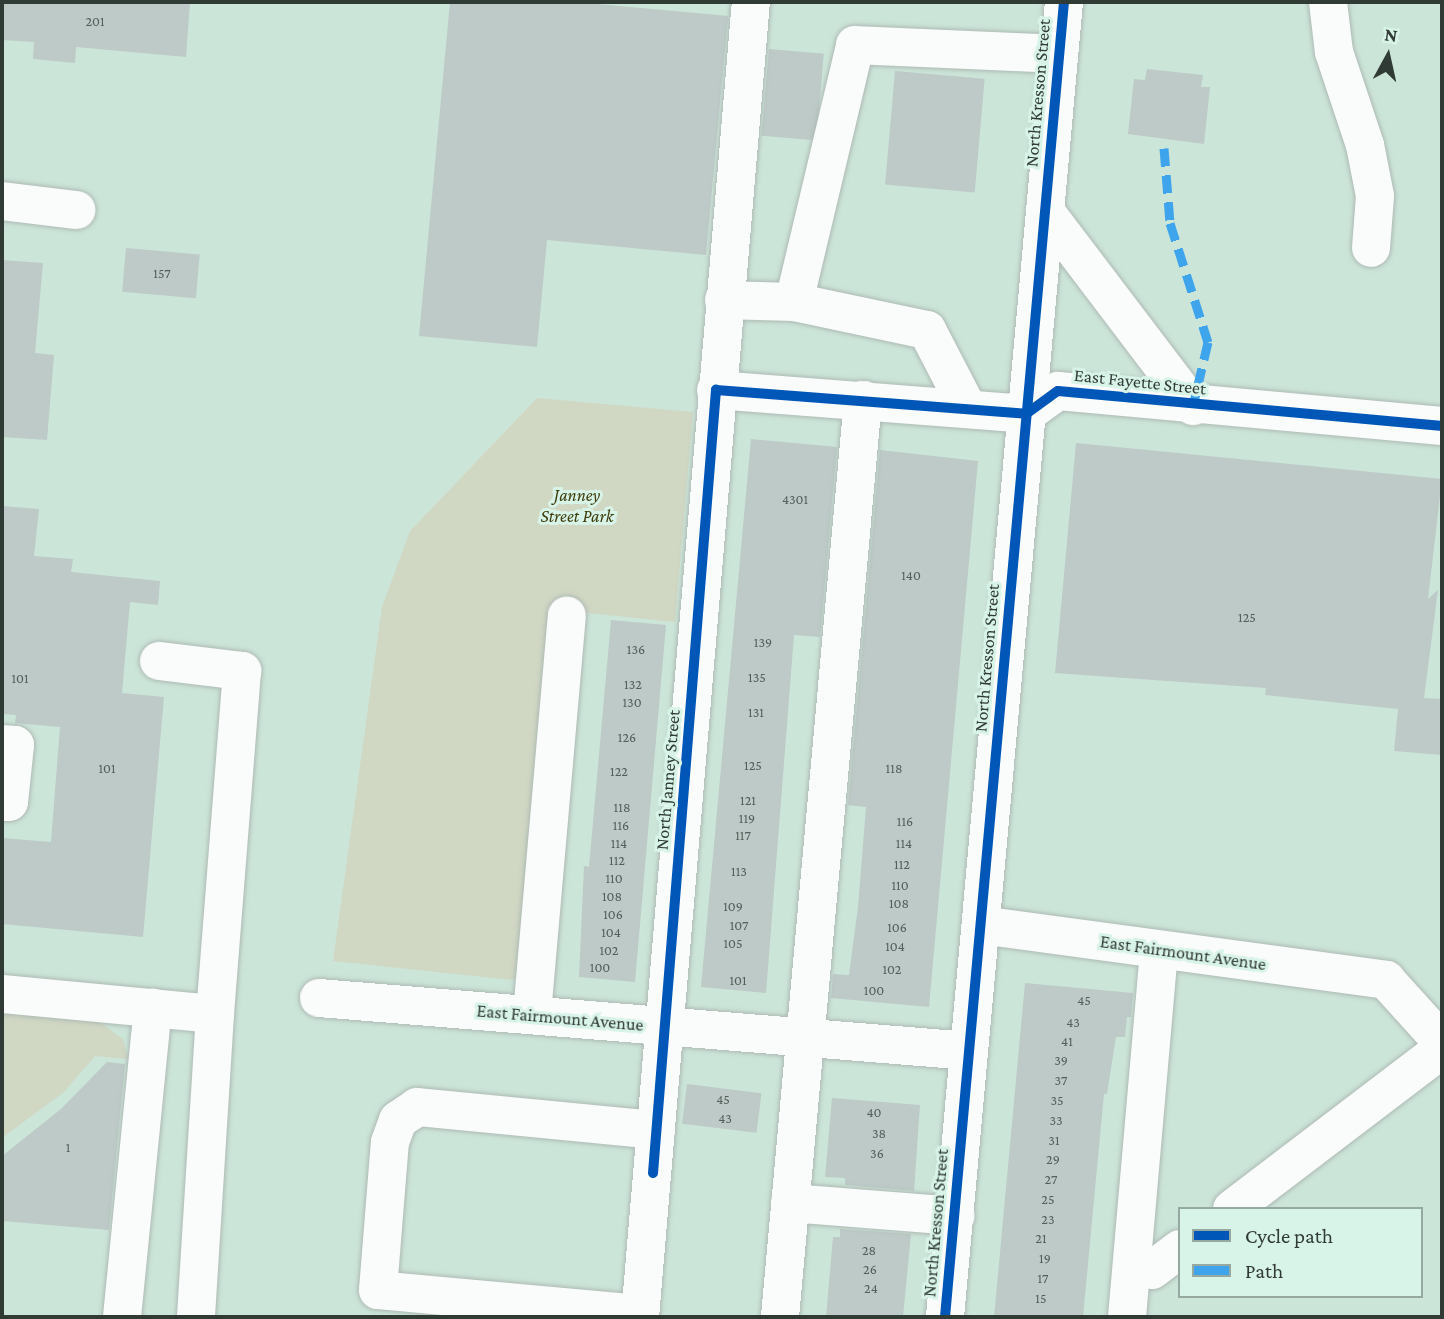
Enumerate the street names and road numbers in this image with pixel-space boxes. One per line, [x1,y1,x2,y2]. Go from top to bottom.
street label: North Kresson Street [1021,18,1055,168]
street label: East Fayette Street [1073,364,1207,400]
street label: North Kresson Street [970,583,1004,733]
street label: North Janney Street [651,709,685,851]
street label: East Fairmount Avenue [1099,931,1267,975]
street label: East Fairmount Avenue [476,1000,644,1036]
street label: North Kresson Street [919,1148,953,1298]

